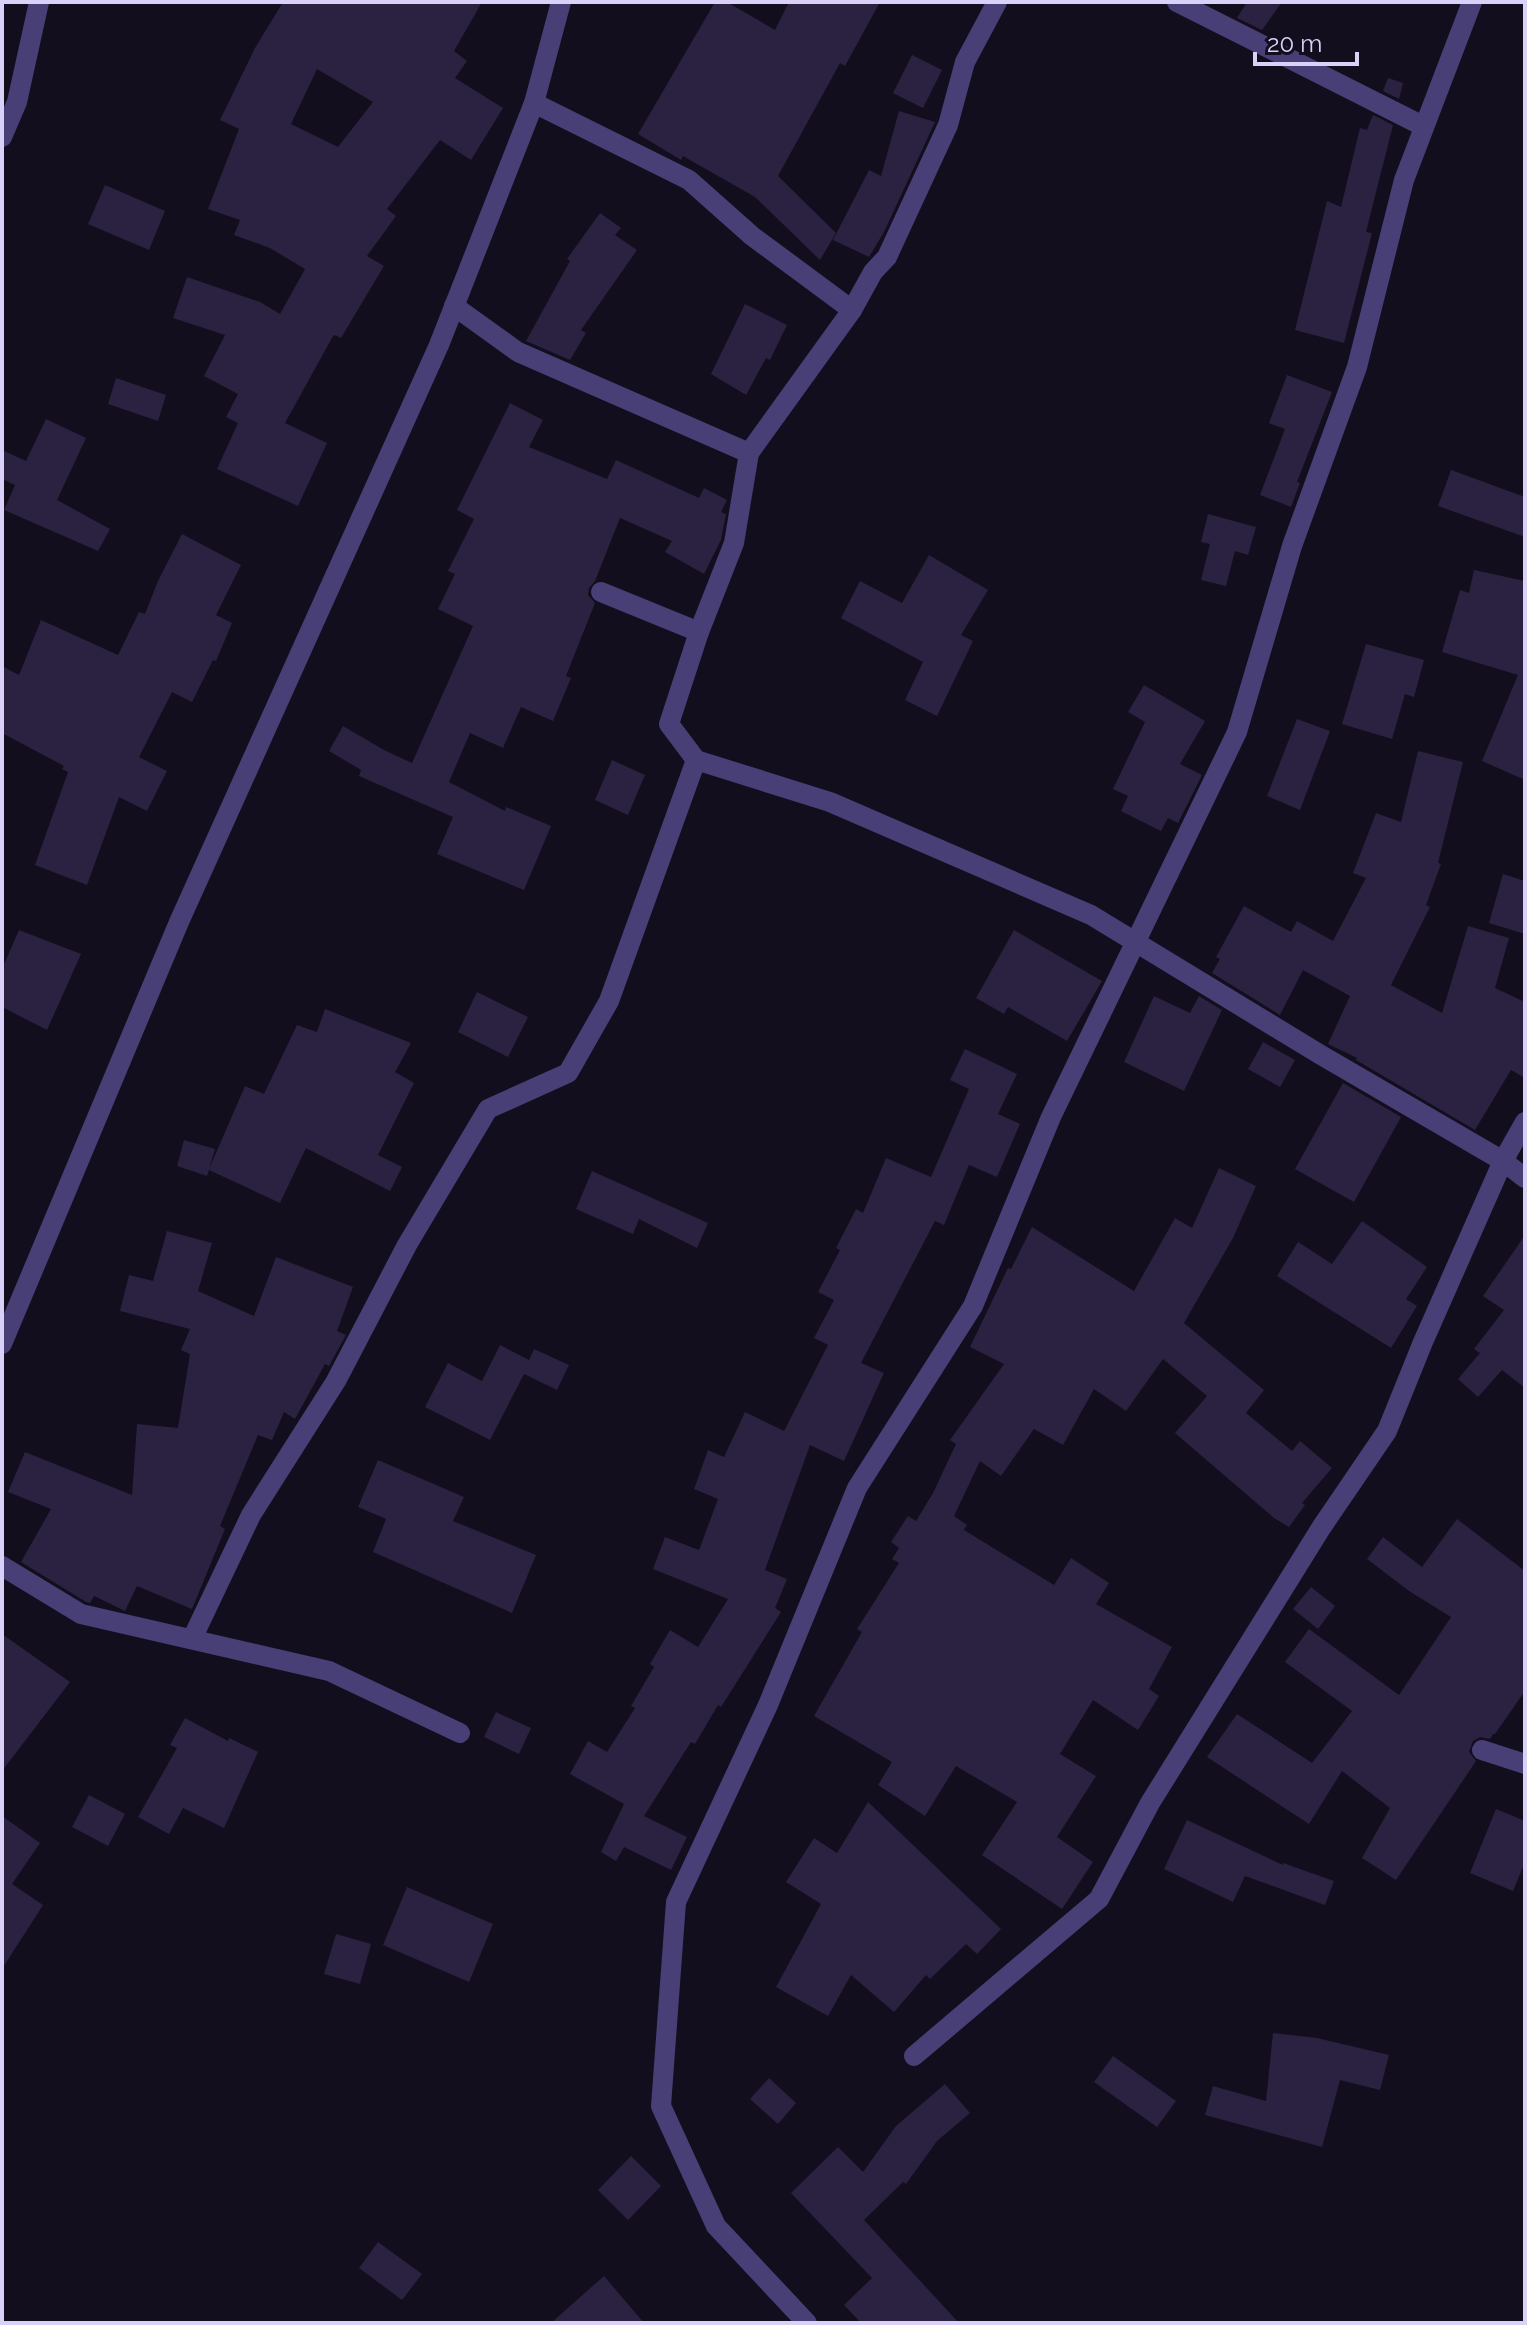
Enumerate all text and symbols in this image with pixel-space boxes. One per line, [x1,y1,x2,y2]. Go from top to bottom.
scale bar [1255,16,1357,66]
text: 20 m [1267,29,1322,58]

